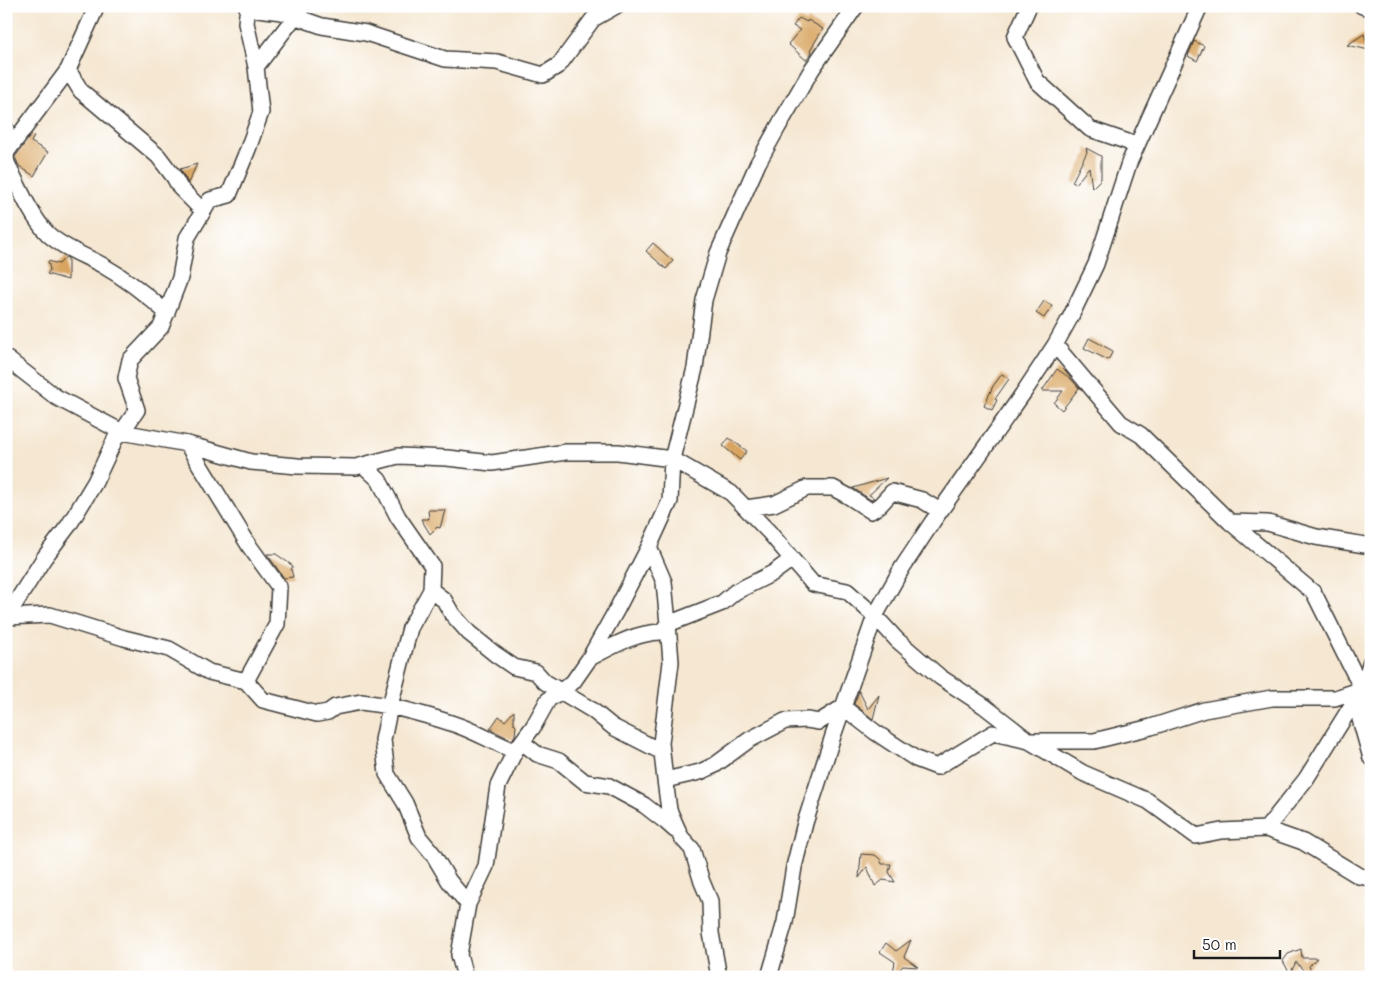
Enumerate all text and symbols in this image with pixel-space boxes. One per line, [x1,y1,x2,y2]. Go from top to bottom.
scale bar [1194,928,1281,960]
text: 50 m [1202,934,1237,954]

